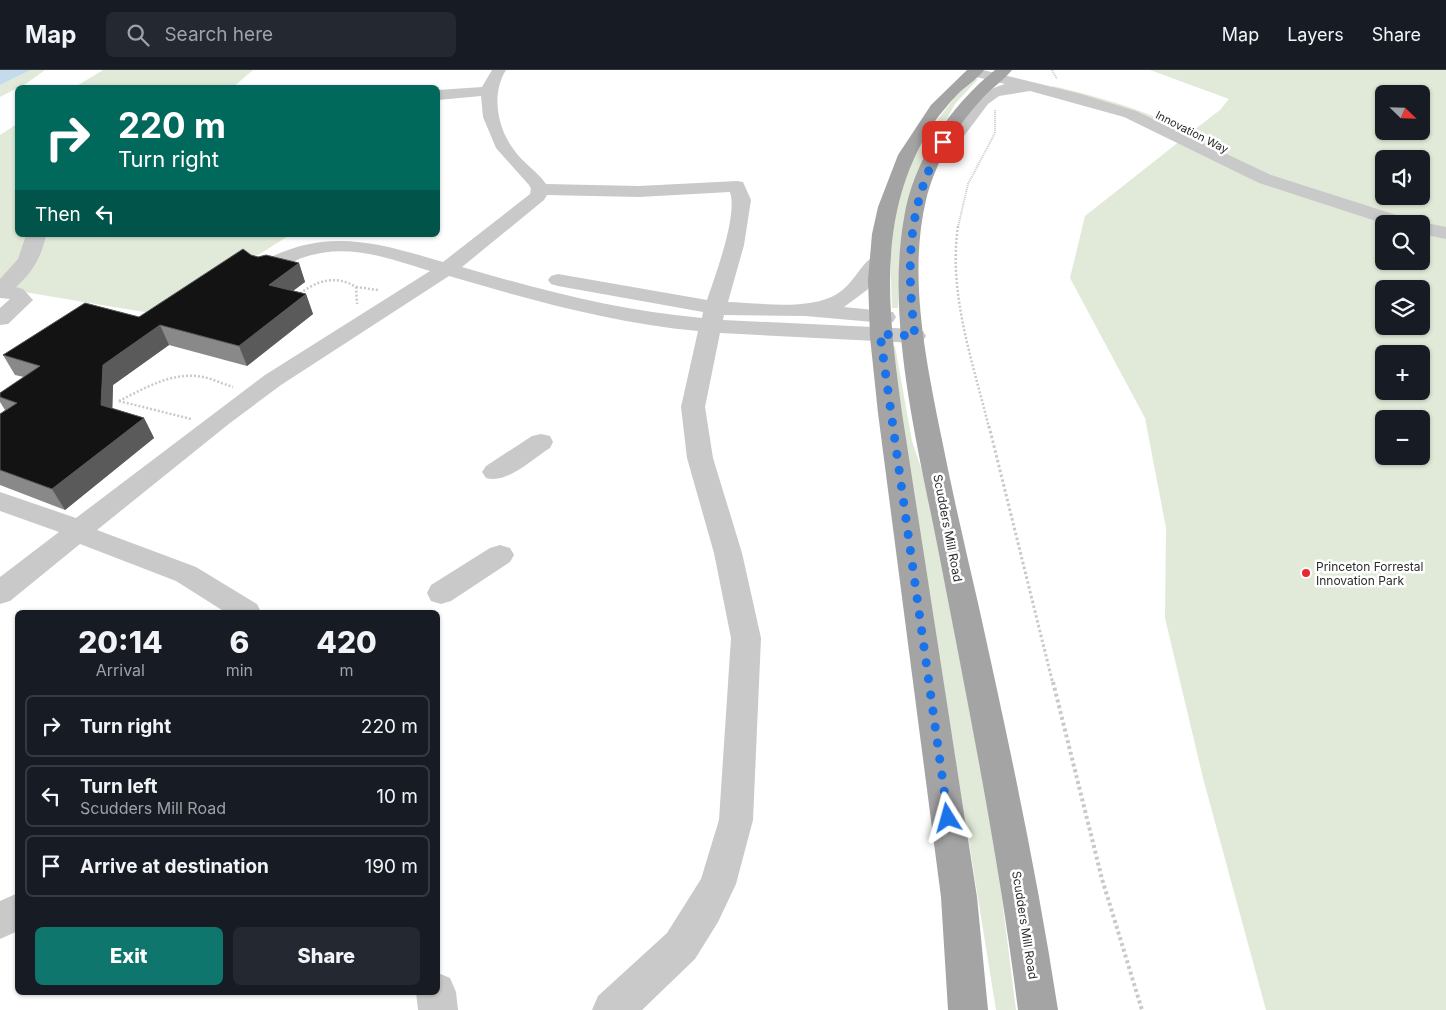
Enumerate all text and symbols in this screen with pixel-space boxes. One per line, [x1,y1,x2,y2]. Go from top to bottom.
search box [106,12,456,57]
text: Map [25,20,76,49]
icon: search [124,21,152,49]
text: Search here [164,23,273,46]
text: Map [1222,24,1259,45]
text: Layers [1287,24,1344,45]
text: Share [1372,24,1421,45]
north arrow [1375,85,1430,140]
map controls [1375,85,1430,465]
text: 220 m [118,104,226,146]
icon: right [35,105,100,170]
street label: Innovation Way [1153,108,1231,156]
pin [922,121,964,163]
icon: arrive [929,128,957,156]
text: Turn right [118,146,219,172]
button: sound [1375,150,1430,205]
icon: left [91,200,119,228]
text: Then [35,203,81,226]
button: search [1375,215,1430,270]
button: layers [1375,280,1430,335]
button: + [1375,345,1430,400]
button: − [1375,410,1430,465]
street label: Scudders Mill Road [930,473,966,583]
place label: Princeton Forrestal Innovation Park [1316,559,1423,588]
marker: Princeton Forrestal Innovation Park [1300,567,1312,579]
text: 20:14 [78,624,163,660]
text: 6 [229,624,249,660]
text: 420 [316,624,377,660]
text: Arrival [96,660,145,680]
text: min [226,660,253,680]
text: m [340,660,354,680]
icon: right [37,712,65,740]
text: Turn right [80,715,171,738]
text: 220 m [361,715,418,738]
text: Turn left [80,775,158,798]
icon: left [37,782,65,810]
text: 10 m [376,785,418,808]
position arrow [921,791,973,843]
text: Scudders Mill Road [80,798,226,818]
icon: arrive [37,852,65,880]
text: Arrive at destination [80,855,269,878]
text: 190 m [365,855,418,878]
street label: Scudders Mill Road [1009,870,1041,980]
button: Exit [35,927,223,985]
button: Share [233,927,420,985]

